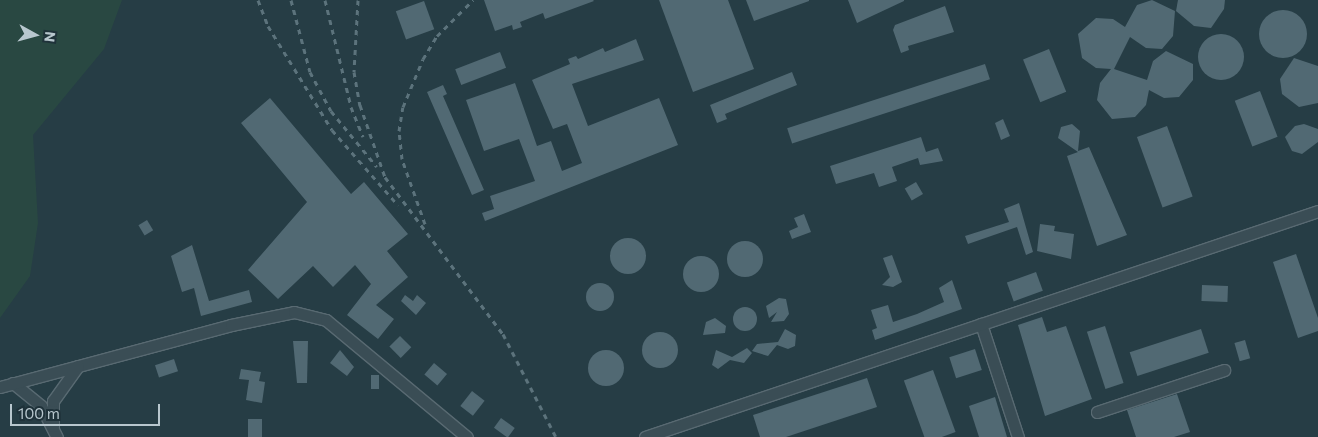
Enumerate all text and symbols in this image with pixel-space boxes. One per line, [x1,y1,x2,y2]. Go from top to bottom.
north arrow [10,10,60,60]
text: N [41,31,59,43]
scale bar [12,394,162,426]
text: 100 m [18,404,60,422]

